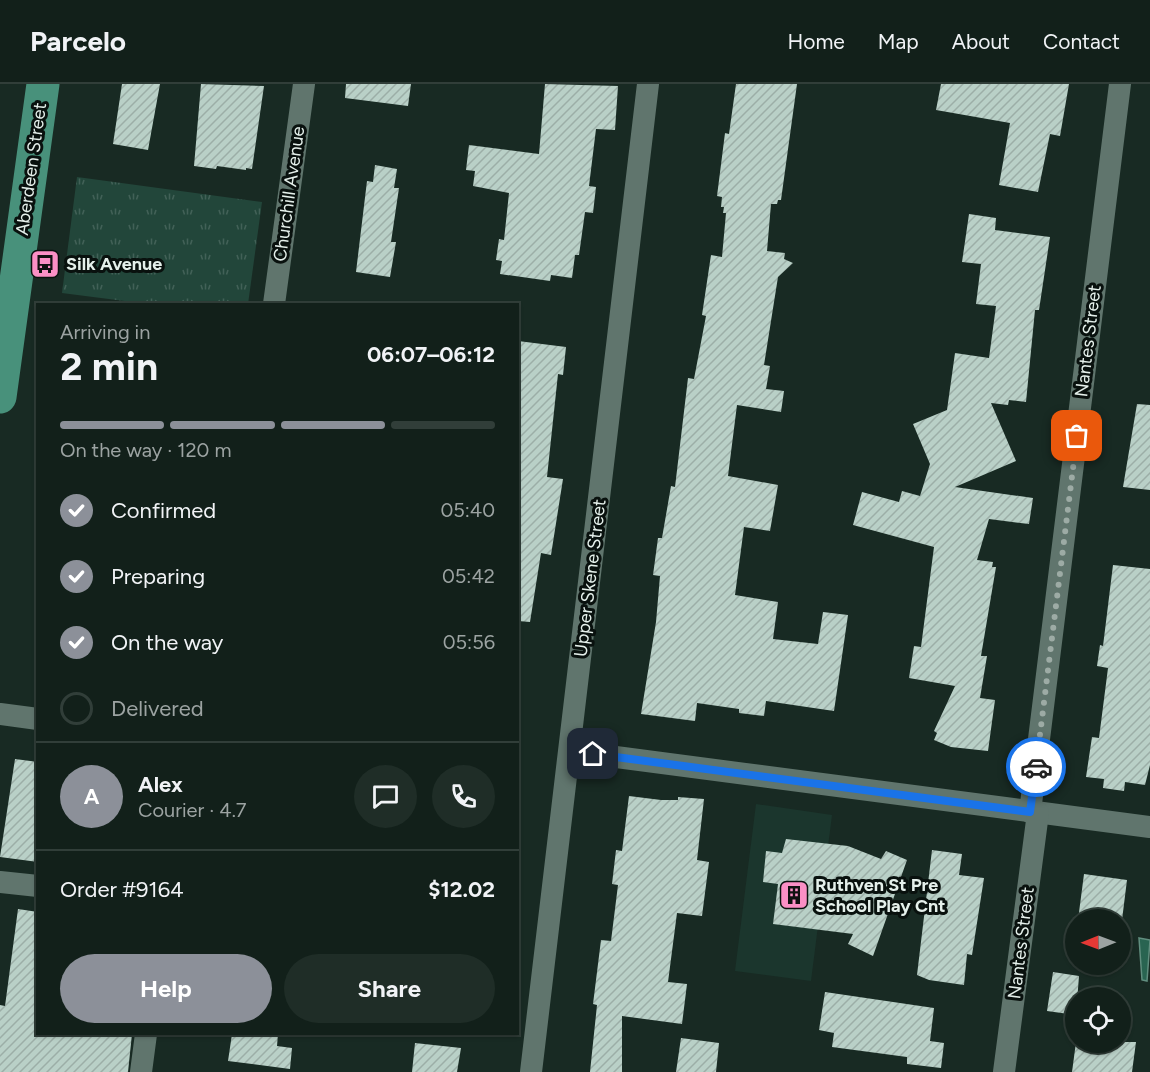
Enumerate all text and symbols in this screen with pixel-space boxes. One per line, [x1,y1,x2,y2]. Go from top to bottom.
text: Parcelo [30,24,126,58]
text: Home [788,29,845,54]
text: Map [878,29,919,54]
text: About [952,29,1010,54]
text: Contact [1043,29,1120,54]
street label: Aberdeen Street [11,101,51,237]
street label: Churchill Avenue [269,125,309,263]
bus stop icon: Silk Avenue [29,248,61,280]
place label: Silk Avenue [66,253,162,275]
street label: Nantes Street [1070,283,1106,398]
text: Arriving in [60,320,150,344]
text: 06:07–06:12 [367,341,495,368]
text: 2 min [60,343,158,390]
pin [1051,410,1102,461]
icon: bag [1060,419,1093,452]
text: On the way · 120 m [60,438,231,462]
icon: check [60,494,93,527]
text: Confirmed [111,497,216,524]
text: 05:40 [440,498,495,522]
street label: Upper Skene Street [569,498,611,658]
icon: check [60,560,93,593]
text: Preparing [111,563,205,590]
text: 05:42 [442,564,495,588]
icon: check [60,626,93,659]
text: On the way [111,629,223,656]
text: 05:56 [443,630,495,654]
text: Delivered [111,695,204,722]
pin [567,728,618,779]
icon: home [576,737,609,770]
courier [1006,737,1066,797]
icon: car [1020,751,1053,784]
button: chat [354,765,417,828]
button: phone [432,765,495,828]
text: Alex [138,771,183,798]
text: A [84,783,99,810]
text: Courier · 4.7 [138,798,247,822]
place label: Ruthven St Pre School Play Cnt [815,874,945,917]
text: Order #9164 [60,876,184,903]
text: $12.02 [428,876,495,903]
building icon: Ruthven St Pre School Play Cnt [778,879,810,911]
street label: Nantes Street [1003,885,1039,1000]
north arrow [1065,909,1131,975]
map controls [1065,909,1131,1053]
button: Help [60,954,272,1023]
button: Share [284,954,495,1023]
button: locate [1065,987,1131,1053]

